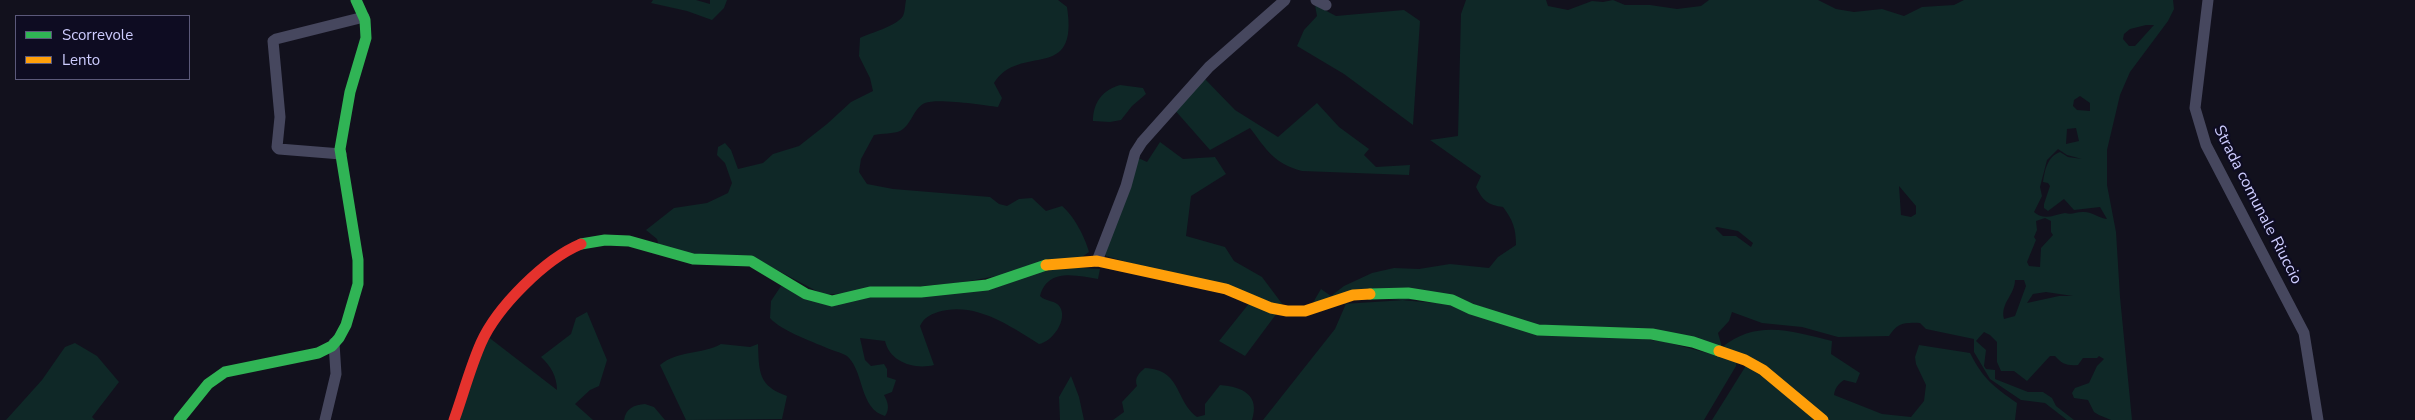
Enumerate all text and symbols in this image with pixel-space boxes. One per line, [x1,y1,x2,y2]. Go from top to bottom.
legend [15,15,190,80]
text: Scorrevole [62,25,133,45]
text: Lento [62,50,100,70]
street label: Strada comunale Riuccio [2209,122,2305,288]

